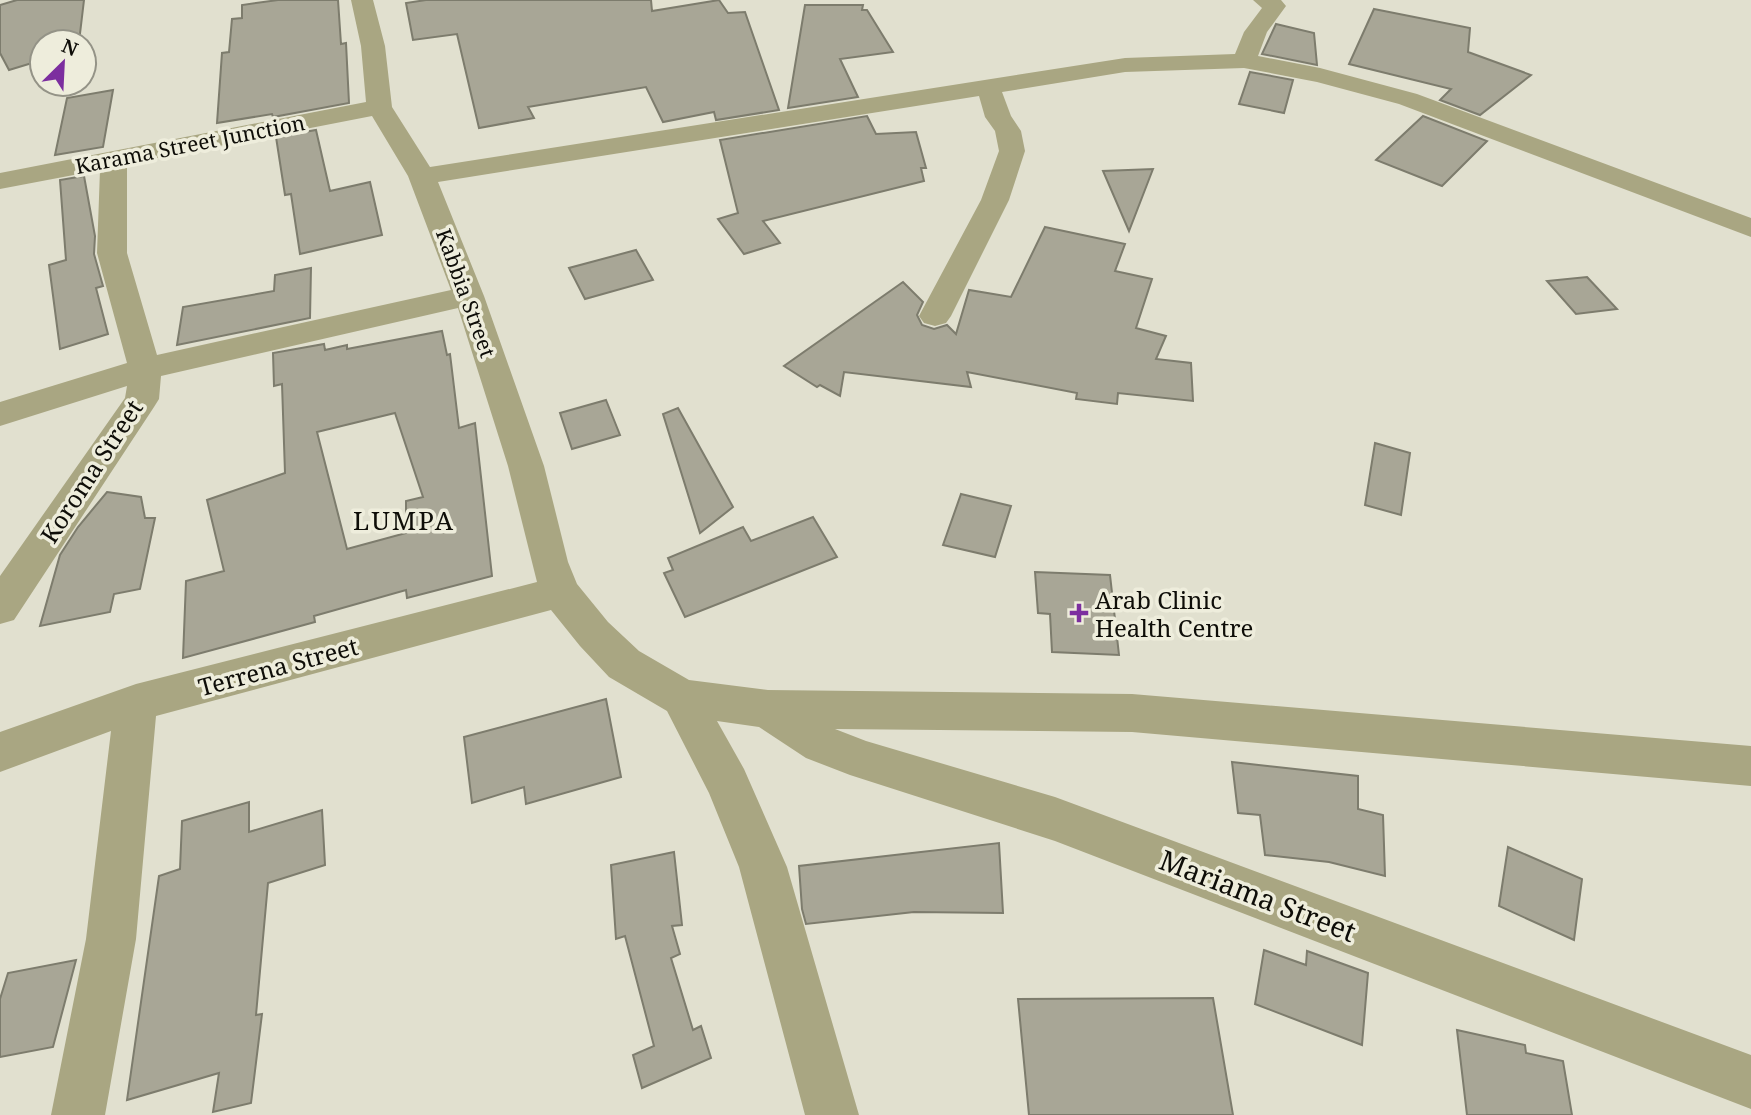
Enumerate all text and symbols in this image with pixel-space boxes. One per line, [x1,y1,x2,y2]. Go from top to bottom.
north arrow [28,28,98,98]
text: N [58,33,82,62]
street label: Karama Street Junction [73,108,307,180]
street label: Kabbia Street [430,225,502,361]
street label: Koroma Street [32,393,150,549]
district label: LUMPA [353,502,455,538]
place label: Arab Clinic Health Centre [1095,583,1253,644]
marker: Arab Clinic Health Centre [1069,603,1089,623]
street label: Terrena Street [195,629,361,703]
street label: Mariama Street [1154,840,1362,950]

